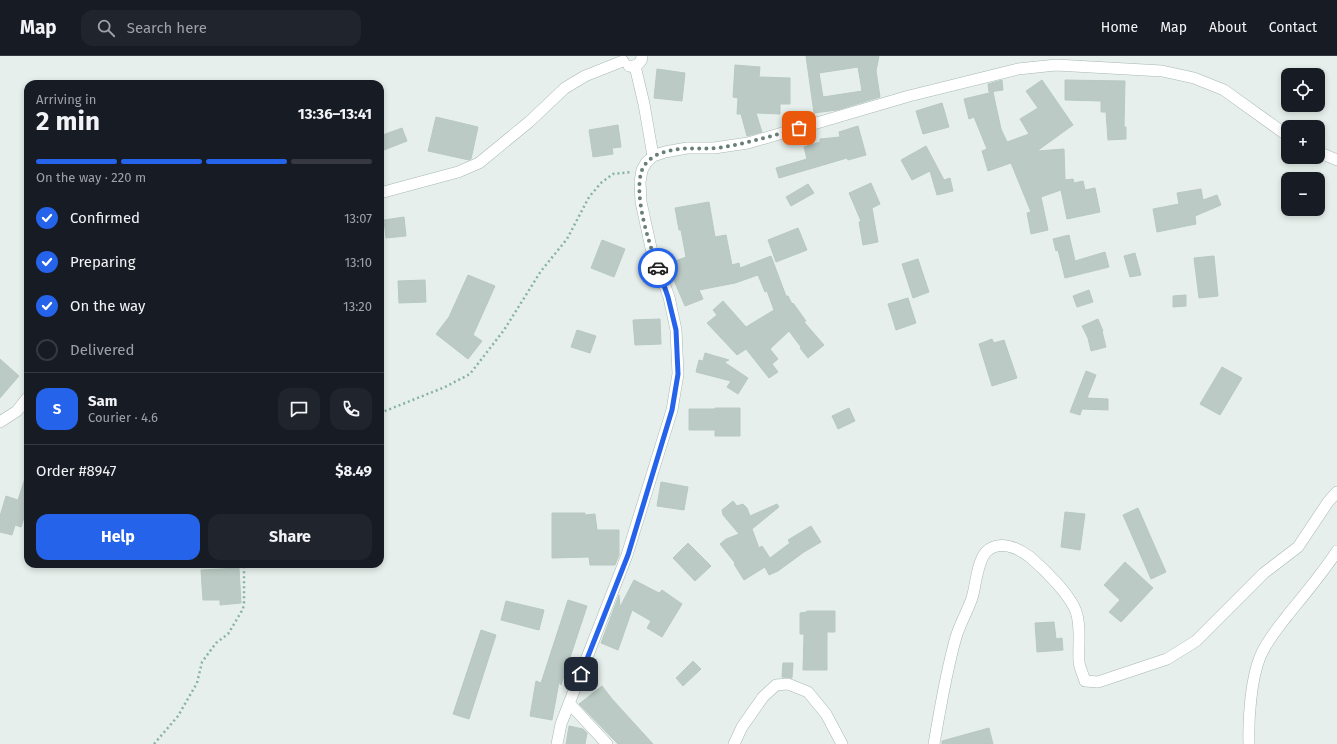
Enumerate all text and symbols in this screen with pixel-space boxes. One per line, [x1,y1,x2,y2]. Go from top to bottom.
search box [81,10,361,46]
text: Map [20,16,57,39]
icon: search [95,17,117,39]
text: Search here [127,19,207,37]
text: Home [1101,19,1138,36]
text: Map [1160,19,1187,36]
text: About [1209,19,1247,36]
text: Contact [1269,19,1317,36]
map controls [1281,68,1325,216]
button: locate [1281,68,1325,112]
text: Arriving in [36,92,96,107]
text: 13:36–13:41 [298,105,372,123]
text: 2 min [36,106,100,137]
pin [782,111,816,145]
icon: bag [788,117,810,139]
button: + [1281,120,1325,164]
text: On the way · 220 m [36,170,146,185]
button: − [1281,172,1325,216]
icon: check [36,207,58,229]
text: Confirmed [70,209,140,227]
text: 13:07 [344,211,372,226]
courier [638,248,678,288]
icon: check [36,251,58,273]
text: Preparing [70,253,135,271]
text: 13:10 [344,255,372,270]
icon: car [647,257,669,279]
icon: check [36,295,58,317]
text: On the way [70,297,145,315]
text: 13:20 [343,299,372,314]
text: Delivered [70,341,134,359]
button: chat [278,388,320,430]
button: phone [330,388,372,430]
text: Sam [88,392,117,410]
text: S [53,400,61,418]
text: Courier · 4.6 [88,410,158,425]
text: Order #8947 [36,462,116,480]
text: $8.49 [335,462,372,480]
button: Help [36,514,200,560]
button: Share [208,514,372,560]
pin [564,657,598,691]
icon: home [570,663,592,685]

